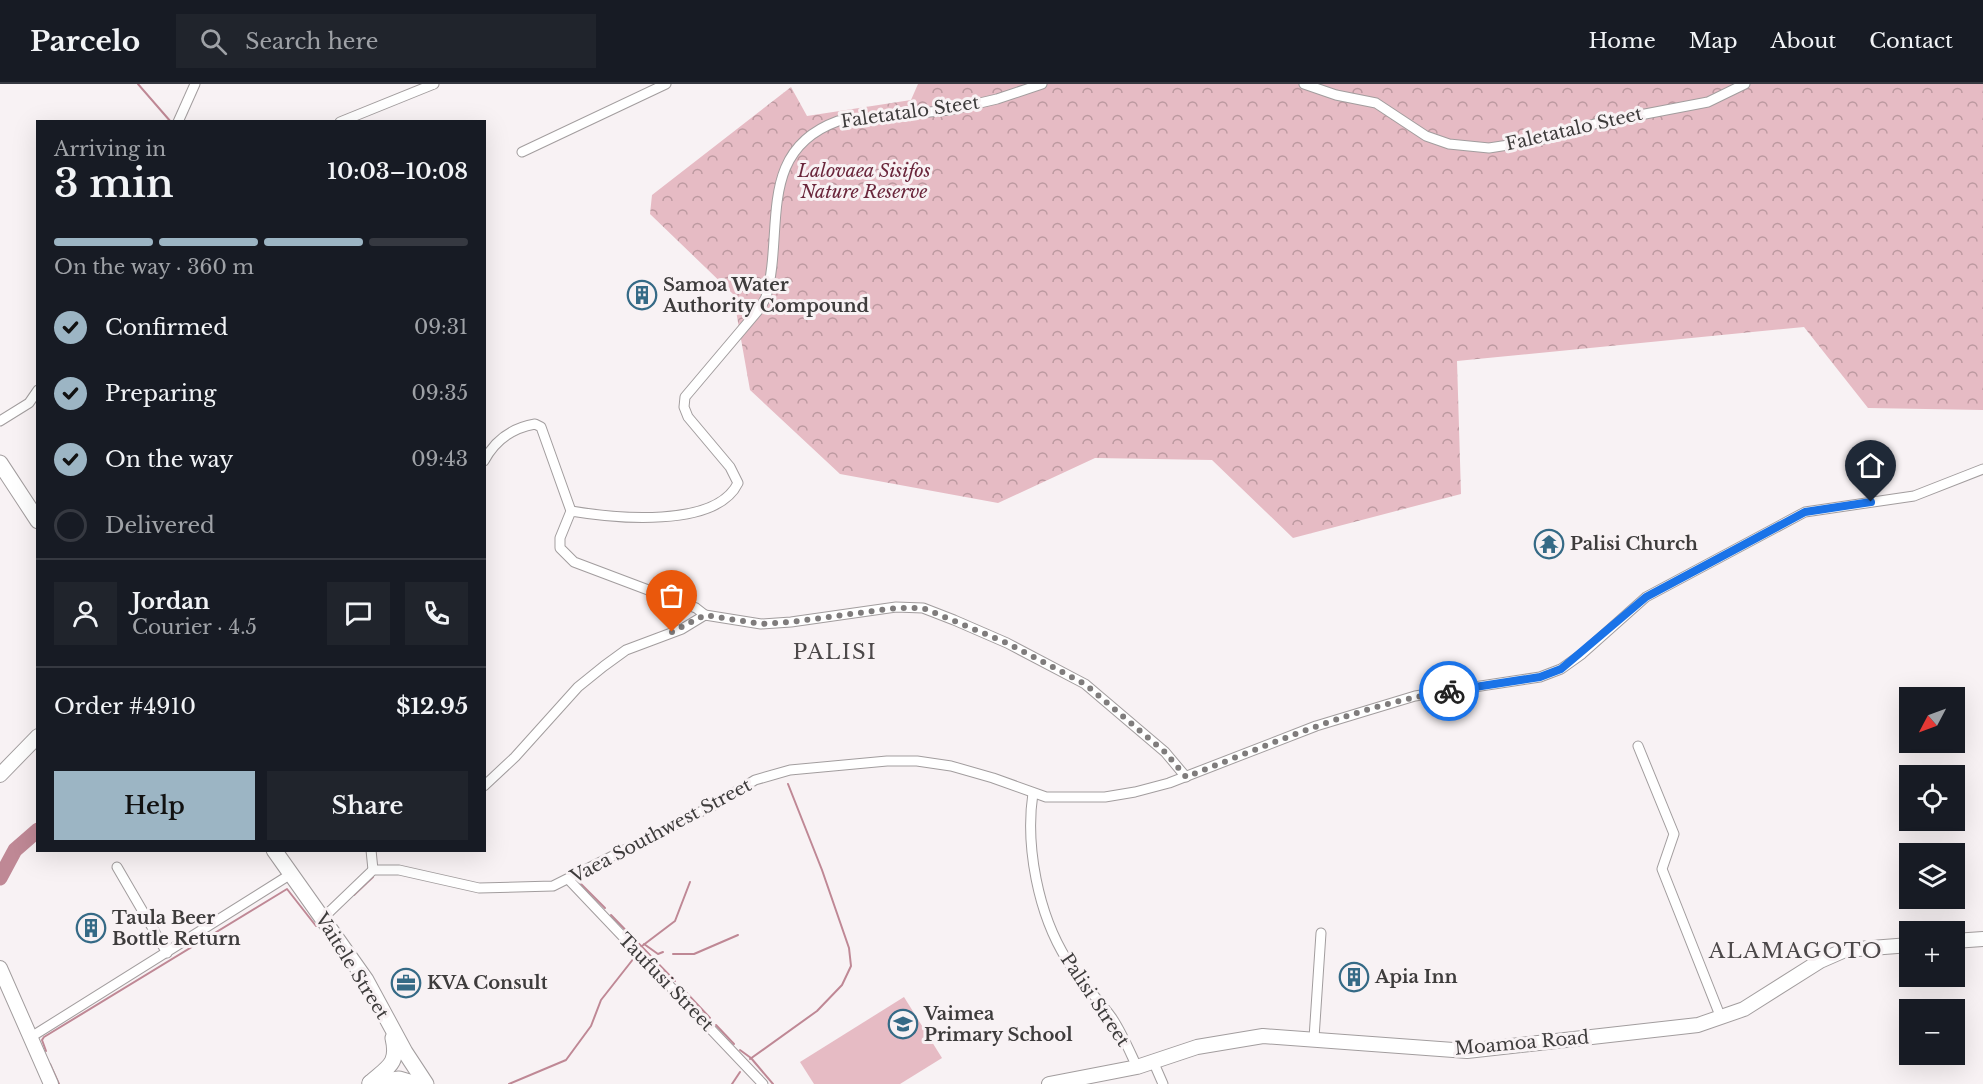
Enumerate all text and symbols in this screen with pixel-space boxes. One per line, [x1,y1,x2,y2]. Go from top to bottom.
search box [176,14,596,68]
text: Parcelo [30,24,140,59]
icon: search [197,25,230,58]
text: Search here [245,28,378,55]
text: Home [1589,28,1656,54]
text: Map [1689,28,1737,54]
text: About [1770,28,1836,54]
text: Contact [1869,28,1953,54]
street label: Faletatalo Steet [839,91,981,133]
street label: Faletatalo Steet [1503,103,1645,155]
text: Arriving in [54,137,166,161]
text: 10:03–10:08 [327,158,468,185]
text: 3 min [54,159,174,208]
park label: Lalovaea Sisifos Nature Reserve [796,160,931,203]
text: On the way · 360 m [54,255,254,279]
place label: Samoa Water Authority Compound [662,274,870,317]
building icon: Samoa Water Authority Compound [626,279,658,311]
icon: check [54,311,87,344]
text: Confirmed [105,314,228,341]
text: 09:31 [414,315,468,339]
icon: check [54,377,87,410]
text: Preparing [105,380,216,407]
text: 09:35 [411,381,468,405]
pin [1845,440,1896,502]
icon: check [54,443,87,476]
text: On the way [105,446,233,473]
text: 09:43 [411,447,468,471]
icon: home [1854,449,1887,482]
text: Delivered [105,512,215,539]
temple icon: Palisi Church [1533,528,1565,560]
place label: Palisi Church [1570,533,1698,555]
pin [646,570,697,632]
icon: bag [655,579,688,612]
button: person [54,582,117,645]
button: chat [327,582,390,645]
button: phone [405,582,468,645]
text: Jordan [132,588,210,615]
text: Courier · 4.5 [132,615,257,639]
district label: PALISI [793,639,877,665]
courier [1419,661,1479,721]
icon: bike [1433,675,1466,708]
north arrow [1899,687,1965,753]
map controls [1899,687,1965,1065]
text: Order #4910 [54,693,196,720]
text: $12.95 [396,693,468,720]
button: locate [1899,765,1965,831]
button: Help [54,771,255,840]
button: Share [267,771,468,840]
street label: Vaea Southwest Street [566,774,755,888]
button: layers [1899,843,1965,909]
place label: Taula Beer Bottle Return [112,907,240,950]
street label: Vaitele Street [310,908,394,1023]
building icon: Taula Beer Bottle Return [75,912,107,944]
button: + [1899,921,1965,987]
street label: Taufusi Street [614,928,718,1036]
district label: ALAMAGOTO [1708,938,1883,964]
street label: Palisi Street [1056,949,1134,1051]
building icon: Apia Inn [1338,961,1370,993]
place label: Apia Inn [1374,966,1458,988]
office icon: KVA Consult [390,967,422,999]
place label: KVA Consult [427,972,548,994]
button: − [1899,999,1965,1065]
place label: Vaimea Primary School [923,1003,1073,1046]
school or university icon: Vaimea Primary School [887,1008,919,1040]
street label: Moamoa Road [1454,1026,1590,1060]

